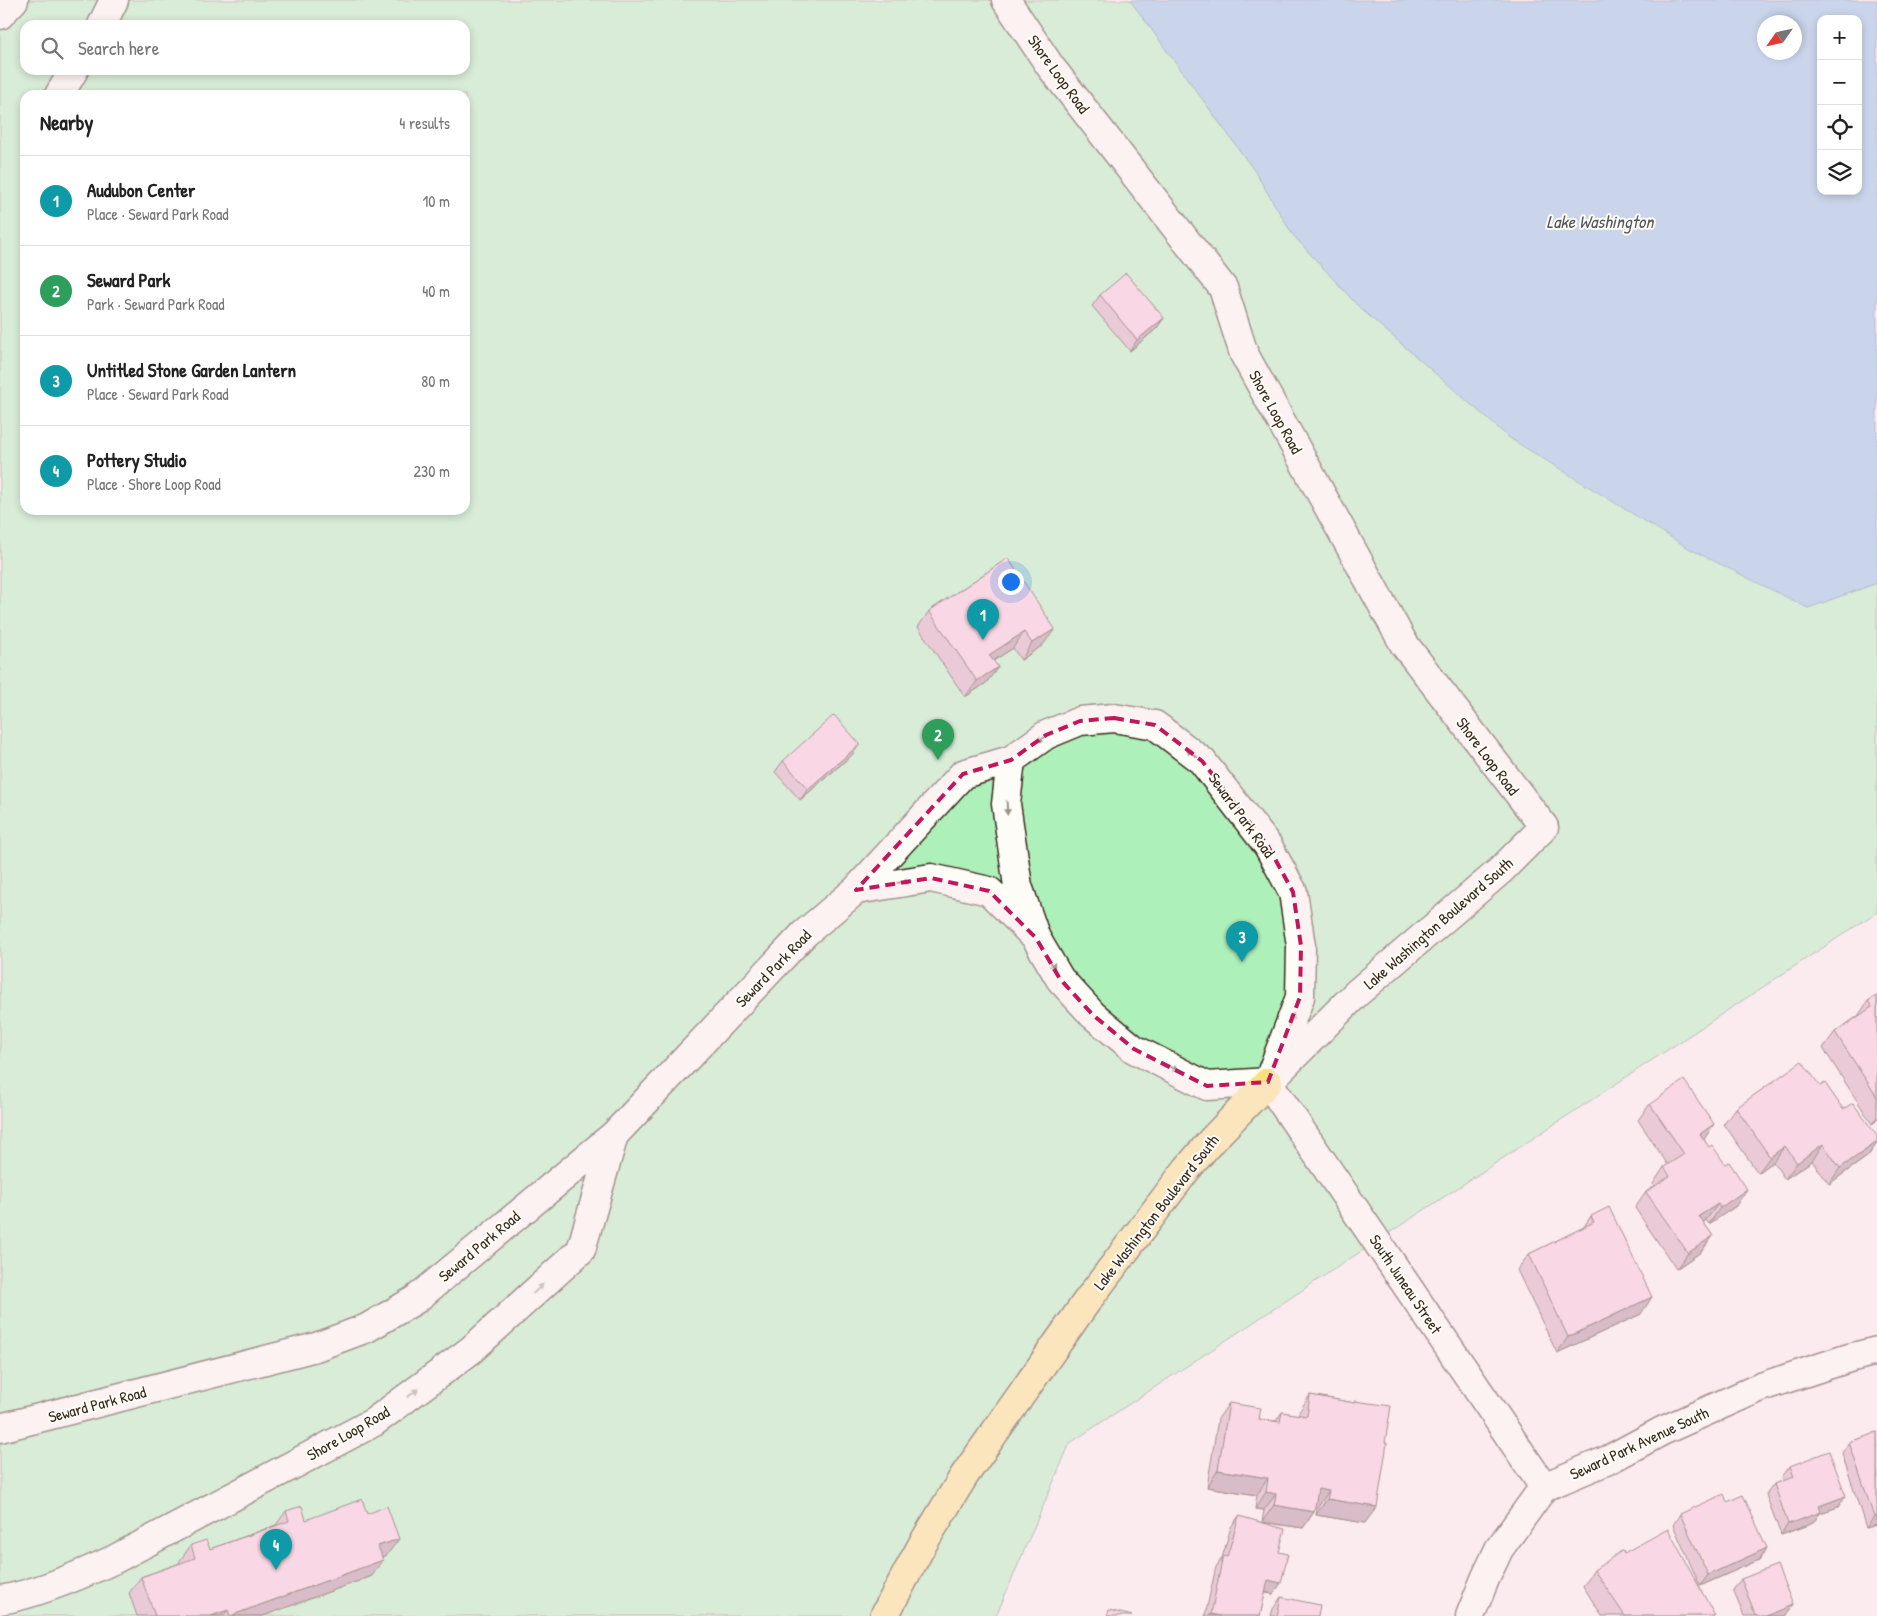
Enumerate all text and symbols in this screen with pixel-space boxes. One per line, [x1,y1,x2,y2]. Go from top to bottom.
north arrow [1757,15,1802,60]
map controls [1817,15,1862,195]
button: + [1817,15,1862,60]
search box [20,20,470,75]
street label: Shore Loop Road [1023,30,1095,118]
icon: search [38,34,66,62]
text: Search here [78,35,159,61]
button: − [1817,60,1862,105]
button: locate [1817,105,1862,150]
text: Nearby [40,108,93,137]
text: 4 results [399,112,450,134]
button: layers [1817,150,1862,195]
text: Audubon Center [87,177,195,203]
text: 1 [53,190,59,212]
text: 10 m [422,190,450,212]
text: Place · Seward Park Road [87,203,229,225]
water label: Lake Washington [1547,209,1655,234]
text: Seward Park [87,267,170,293]
text: 2 [52,280,60,302]
text: 40 m [422,280,450,302]
text: Park · Seward Park Road [87,293,224,315]
text: Untitled Stone Garden Lantern [87,357,296,383]
street label: Shore Loop Road [1244,366,1308,458]
text: 3 [52,370,60,392]
text: 80 m [421,370,450,392]
text: Place · Seward Park Road [87,383,229,405]
text: Pottery Studio [87,447,186,473]
text: 4 [53,460,59,482]
text: 230 m [414,460,450,482]
text: Place · Shore Loop Road [87,473,221,495]
your location [998,569,1024,595]
pin: 1 [967,599,999,640]
street label: Shore Loop Road [1451,713,1525,799]
pin: 2 [922,719,954,760]
one-way arrow [1037,733,1050,742]
one-way arrow [1186,748,1199,759]
street label: Seward Park Road [1204,768,1280,862]
one-way arrow [1004,801,1012,817]
street label: Lake Washington Boulevard South [1359,852,1518,994]
one-way arrow [897,878,913,886]
pin: 3 [1226,921,1258,962]
street label: Seward Park Road [730,924,816,1012]
one-way arrow [1046,956,1055,969]
one-way arrow [1287,1012,1295,1027]
one-way arrow [1164,1064,1179,1072]
street label: Lake Washington Boulevard South [1088,1130,1224,1294]
street label: Seward Park Road [434,1205,524,1287]
street label: South Juneau Street [1365,1230,1448,1338]
one-way arrow [531,1283,543,1295]
street label: Seward Park Road [46,1380,148,1428]
one-way arrow [406,1388,420,1398]
street label: Shore Loop Road [303,1400,393,1466]
street label: Seward Park Avenue South [1566,1401,1712,1485]
pin: 4 [260,1529,292,1570]

